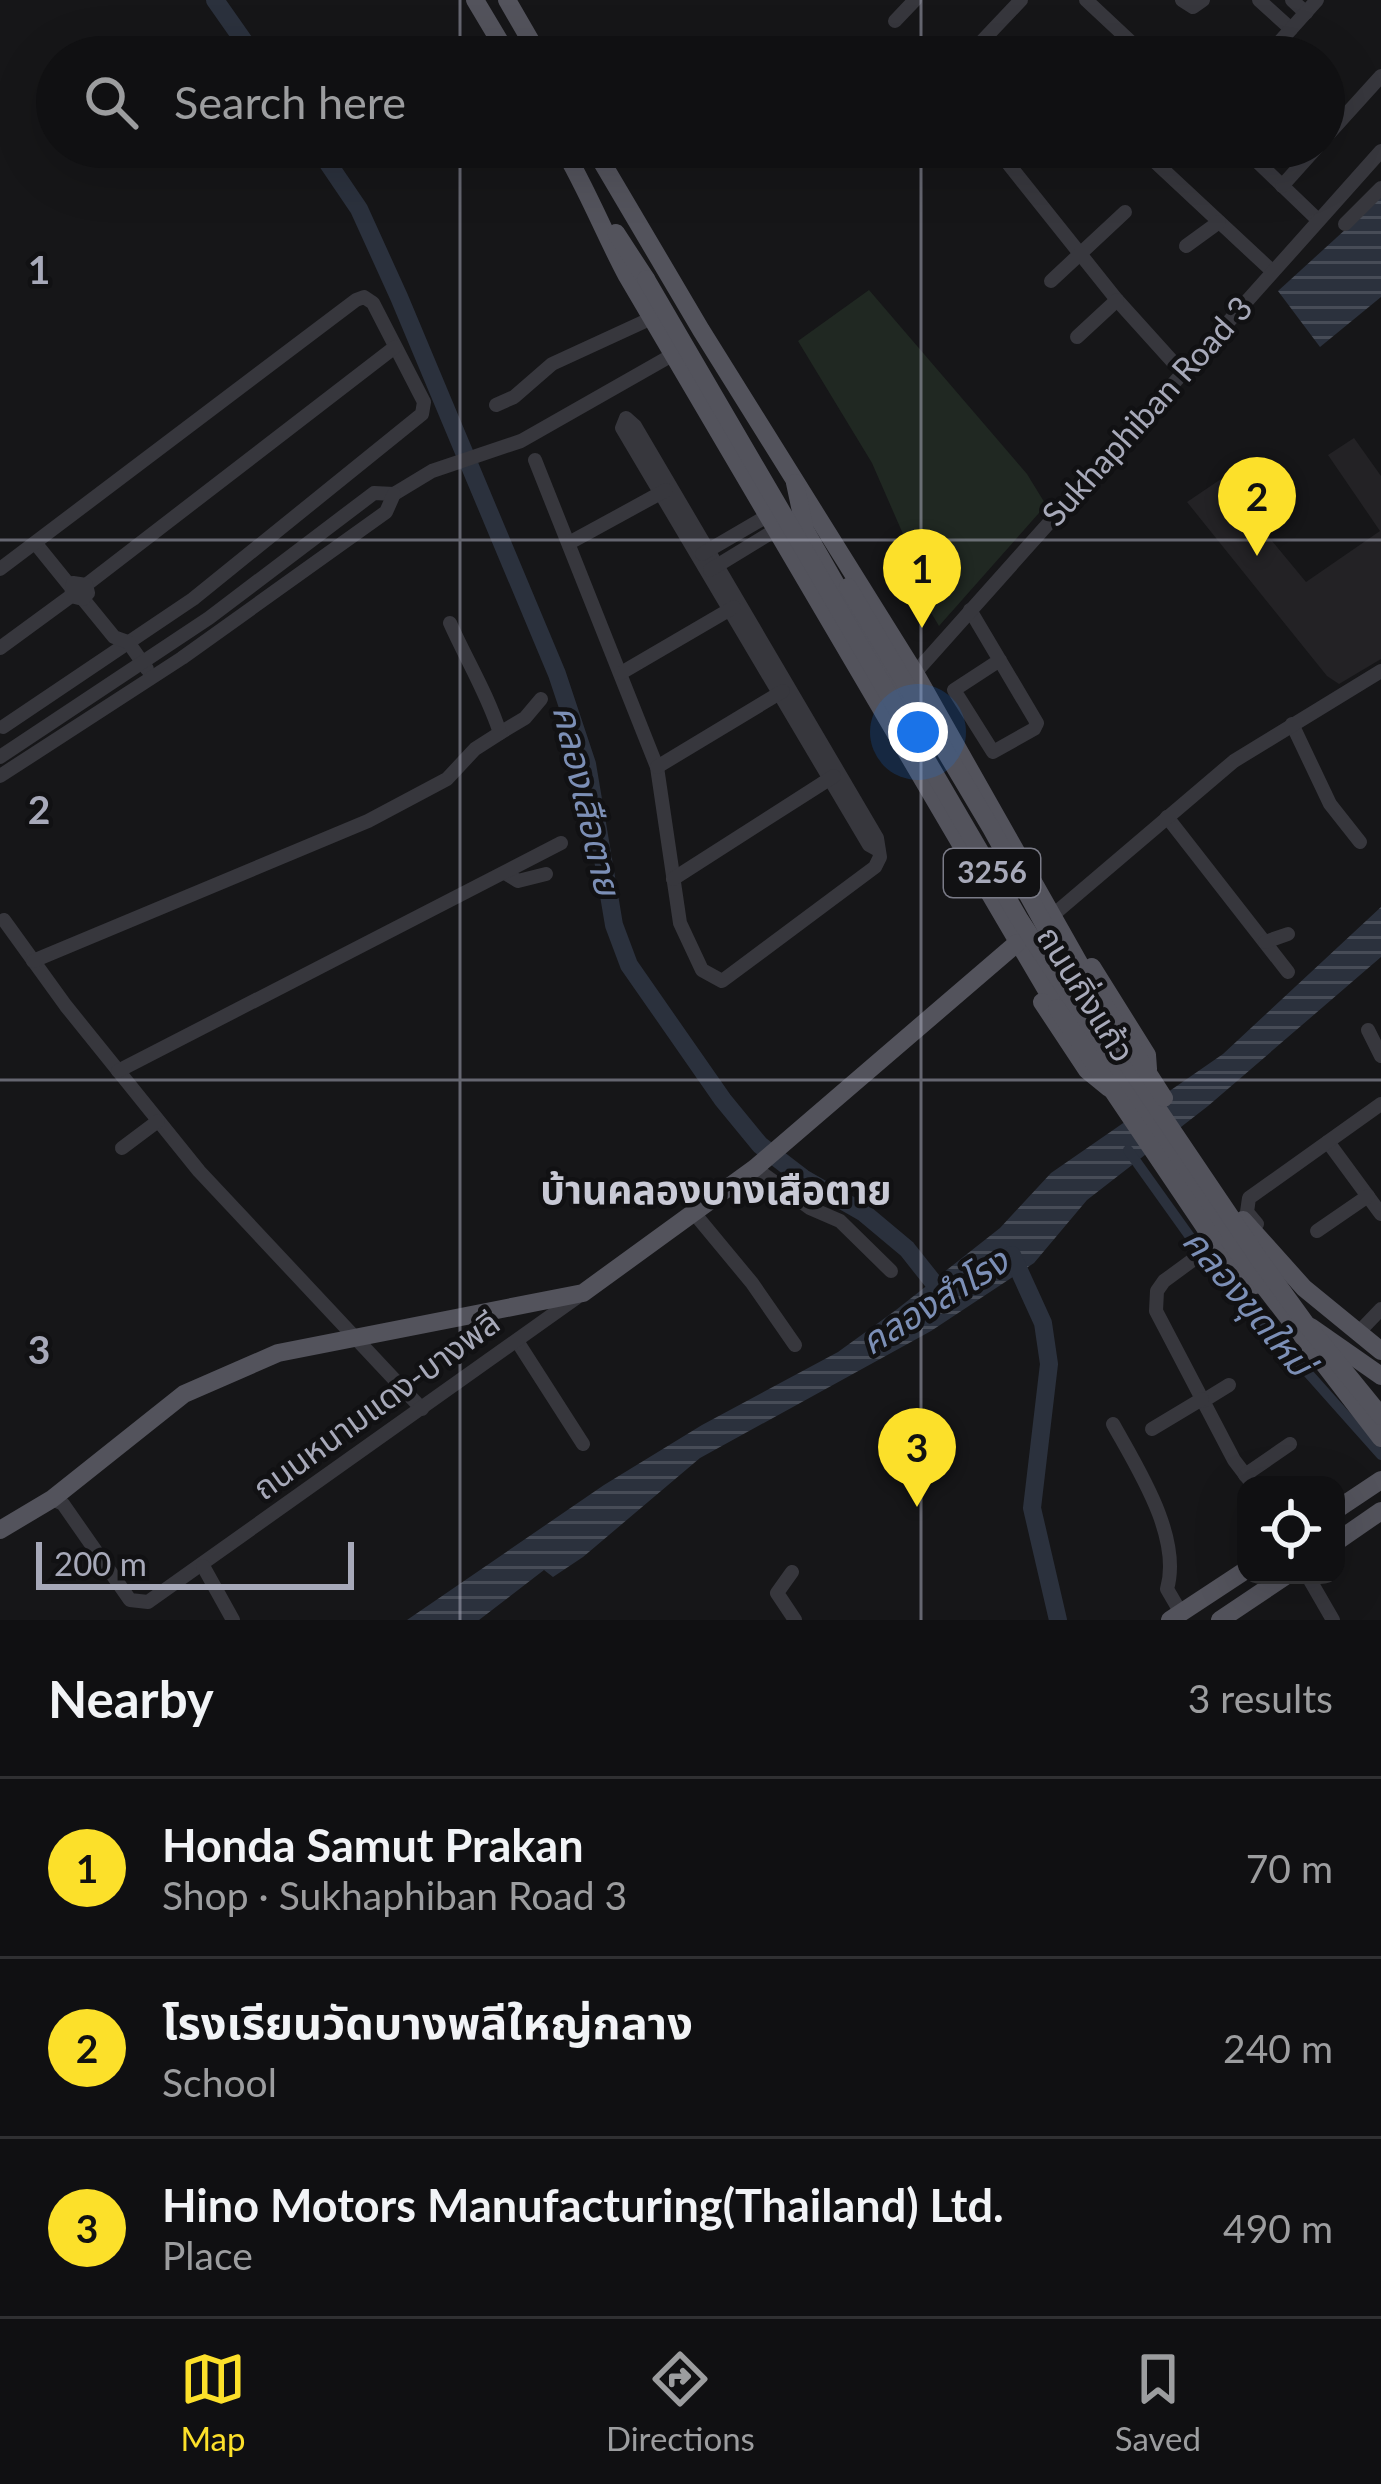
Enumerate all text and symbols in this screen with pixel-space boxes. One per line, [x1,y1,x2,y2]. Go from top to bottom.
search box [36,36,1345,168]
icon: search [78,69,144,135]
text: Search here [174,75,406,129]
text: 1 [28,246,50,292]
street label: Sukhaphiban Road 3 [1033,287,1260,533]
pin: 2 [1218,457,1296,556]
pin: 1 [883,529,961,628]
water label: คลองเสือตาย [545,701,632,901]
your location [888,702,948,762]
text: 2 [28,786,50,832]
road number: 3256 [944,849,1040,897]
street label: ถนนกิ่งแก้ว [1029,918,1144,1069]
district label: บ้านคลองบางเสือตาย [540,1166,892,1212]
water label: คลองขุดใหม่ [1173,1219,1326,1389]
water label: คลองสำโรง [852,1237,1017,1363]
street label: ถนนหนามแดง-บางพลี [244,1301,507,1507]
text: 3 [28,1326,50,1372]
pin: 3 [878,1408,956,1507]
map controls [1237,1476,1345,1584]
button: locate [1237,1476,1345,1584]
scale bar [36,1536,354,1589]
text: 200 m [54,1543,147,1583]
text: Nearby [48,1668,214,1729]
text: 3 results [1188,1675,1333,1721]
text: Honda Samut Prakan [162,1818,584,1872]
text: 1 [76,1845,98,1891]
text: 70 m [1246,1845,1333,1891]
text: Shop · Sukhaphiban Road 3 [162,1872,627,1918]
text: โรงเรียนวัดบางพลีใหญ่กลาง [162,1995,693,2049]
text: 2 [76,2025,98,2071]
text: 240 m [1223,2025,1333,2071]
text: School [162,2059,277,2105]
text: Hino Motors Manufacturing(Thailand) Ltd. [162,2178,1004,2232]
text: 3 [76,2205,98,2251]
text: 490 m [1223,2205,1333,2251]
text: Place [162,2232,253,2278]
tab: Map [180,2346,246,2458]
tab: Directions [606,2346,755,2458]
tab: Saved [1115,2346,1201,2458]

